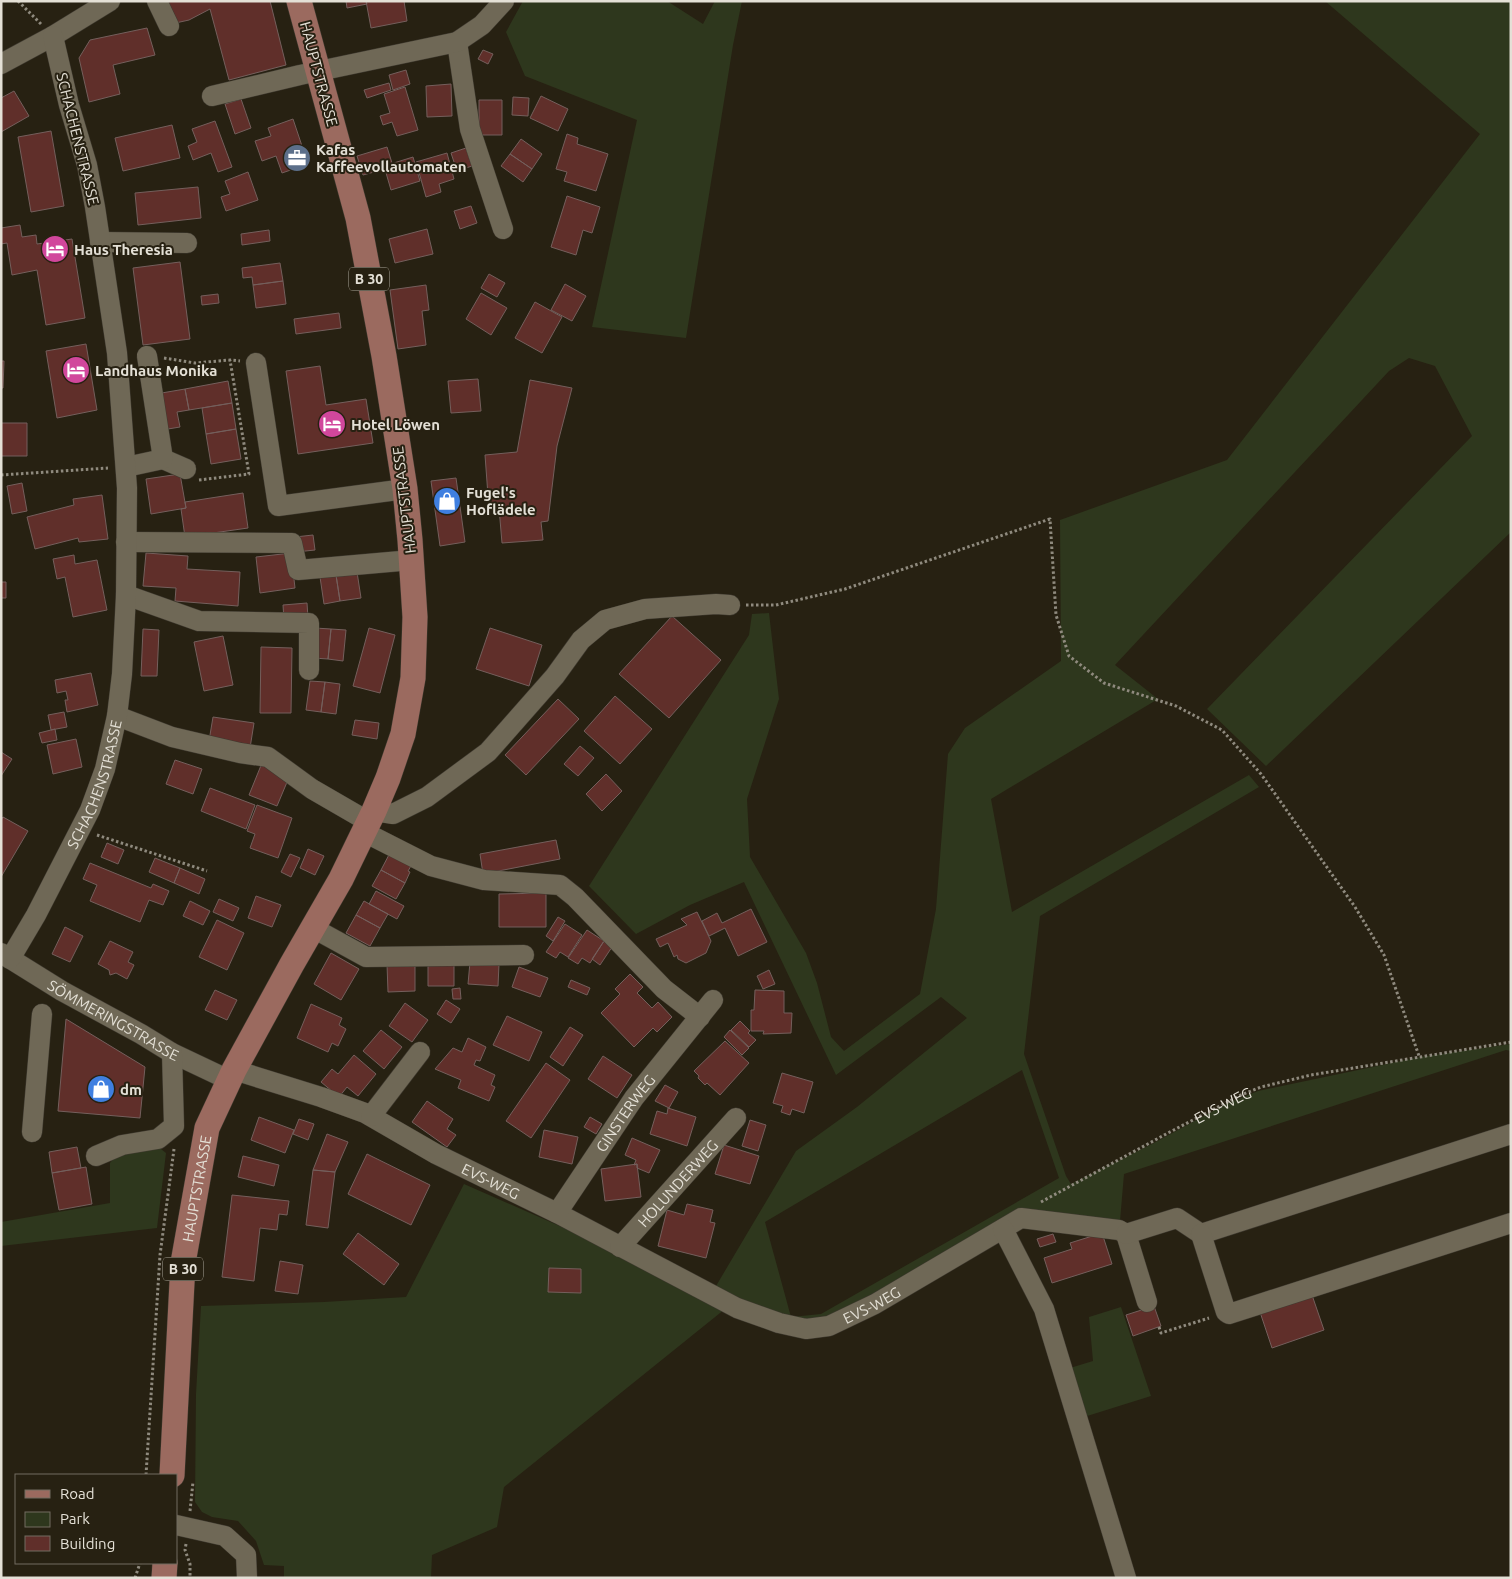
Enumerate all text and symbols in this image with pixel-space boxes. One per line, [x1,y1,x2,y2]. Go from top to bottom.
street label: HAUPTSTRASSE [297,20,341,128]
street label: SCHACHENSTRASSE [53,71,103,207]
place label: Kafas Kaffeevollautomaten [316,141,467,175]
office icon: Kafas Kaffeevollautomaten [282,143,312,173]
hotel icon: Haus Theresia [40,234,70,264]
place label: Haus Theresia [74,241,173,258]
road number: B 30 [349,268,389,290]
hotel icon: Landhaus Monika [61,355,91,385]
place label: Landhaus Monika [95,362,217,379]
hotel icon: Hotel Löwen [317,409,347,439]
place label: Hotel Löwen [351,416,440,433]
street label: HAUPTSTRASSE [389,445,419,555]
place label: Fugel's Hoflädele [466,484,536,518]
shop icon: Fugel's Hoflädele [432,486,462,516]
street label: SCHACHENSTRASSE [63,718,124,851]
street label: SÖMMERINGSTRASSE [45,976,182,1064]
street label: GINSTERWEG [592,1071,658,1155]
shop icon: dm [86,1074,116,1104]
place label: dm [120,1081,142,1098]
street label: EVS-WEG [1191,1083,1254,1127]
street label: HAUPTSTRASSE [178,1134,214,1243]
street label: HOLUNDERWEG [634,1136,721,1230]
street label: EVS-WEG [459,1159,523,1202]
road number: B 30 [163,1258,203,1280]
street label: EVS-WEG [840,1283,903,1327]
legend [15,1474,178,1564]
text: Road [60,1485,95,1502]
text: Park [60,1510,90,1527]
text: Building [60,1535,115,1552]

